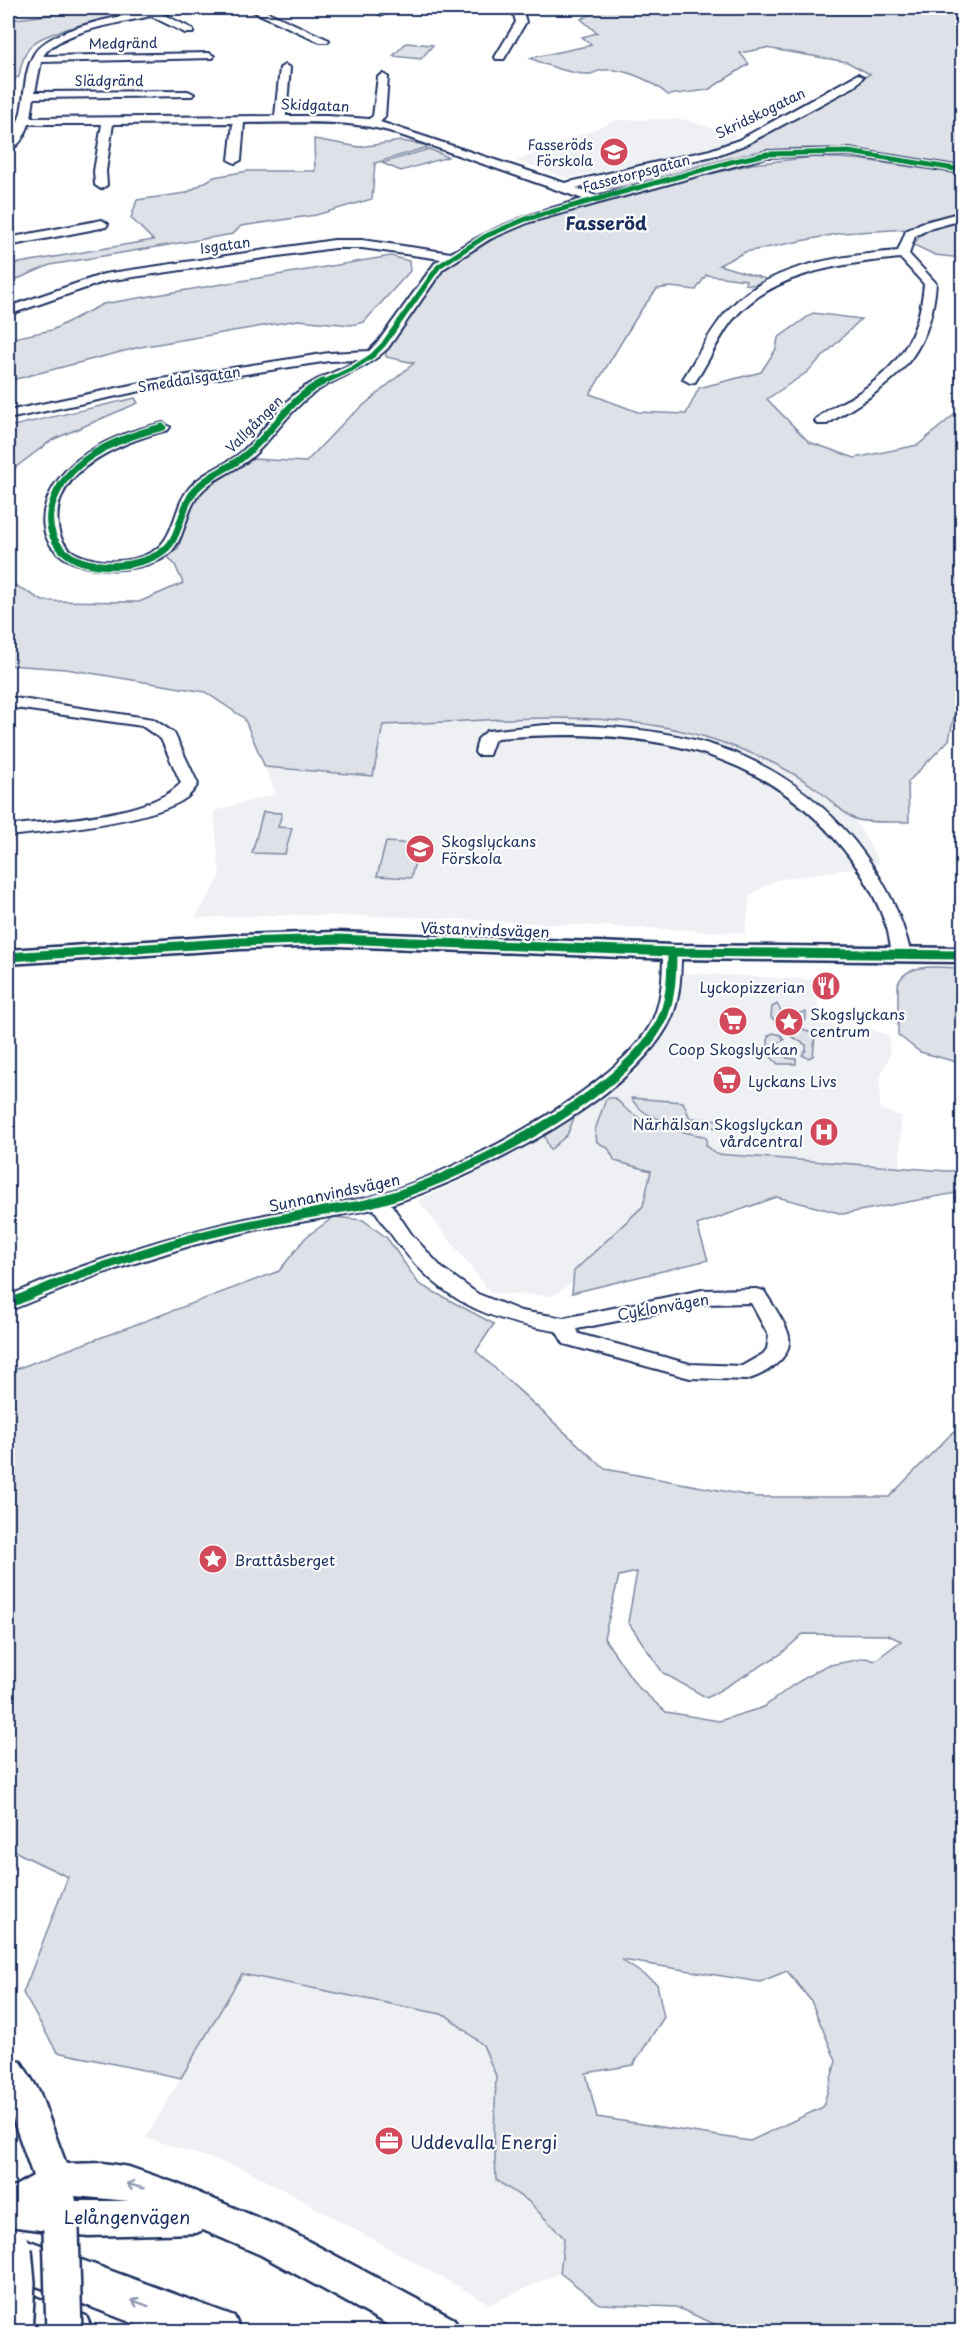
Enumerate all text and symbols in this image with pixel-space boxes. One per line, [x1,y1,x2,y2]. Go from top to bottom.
street label: Medgränd [88,32,158,54]
street label: Slädgränd [74,70,144,91]
street label: Skridskogatan [712,82,808,144]
street label: Skidgatan [280,93,350,117]
place label: Fasseröds Förskola [527,134,593,171]
school or university icon: Fasseröds Förskola [598,136,630,168]
street label: Fassetorpsgatan [580,149,692,197]
district label: Fasseröd [565,209,647,236]
street label: Isgatan [199,231,251,259]
street label: Smeddalsgatan [136,361,242,397]
street label: Vallgången [221,391,287,457]
place label: Skogslyckans Förskola [441,829,536,869]
school or university icon: Skogslyckans Förskola [404,833,436,865]
street label: Västanvindsvägen [420,915,550,943]
restaurant icon: Lyckopizzerian [810,970,842,1002]
place label: Lyckopizzerian [700,975,805,998]
place label: Skogslyckans centrum [810,1002,905,1042]
supermarket icon: Coop Skogslyckan [717,1005,749,1037]
place icon: Skogslyckans centrum [773,1006,805,1038]
place label: Coop Skogslyckan [668,1037,798,1060]
supermarket icon: Lyckans Livs [711,1064,743,1096]
place label: Lyckans Livs [748,1069,837,1092]
place label: Närhälsan Skogslyckan vårdcentral [633,1112,803,1152]
hospital icon: Närhälsan Skogslyckan vårdcentral [808,1116,840,1148]
street label: Sunnanvindsvägen [266,1167,402,1217]
street label: Cyklonvägen [615,1287,711,1325]
place icon: Brattåsberget [197,1543,229,1575]
place label: Brattåsberget [234,1548,335,1571]
office icon: Uddevalla Energi [373,2125,405,2157]
place label: Uddevalla Energi [410,2128,557,2155]
one-way arrow [126,2180,145,2192]
street label: Lelångenvägen [64,2203,190,2230]
one-way arrow [131,2297,150,2308]

